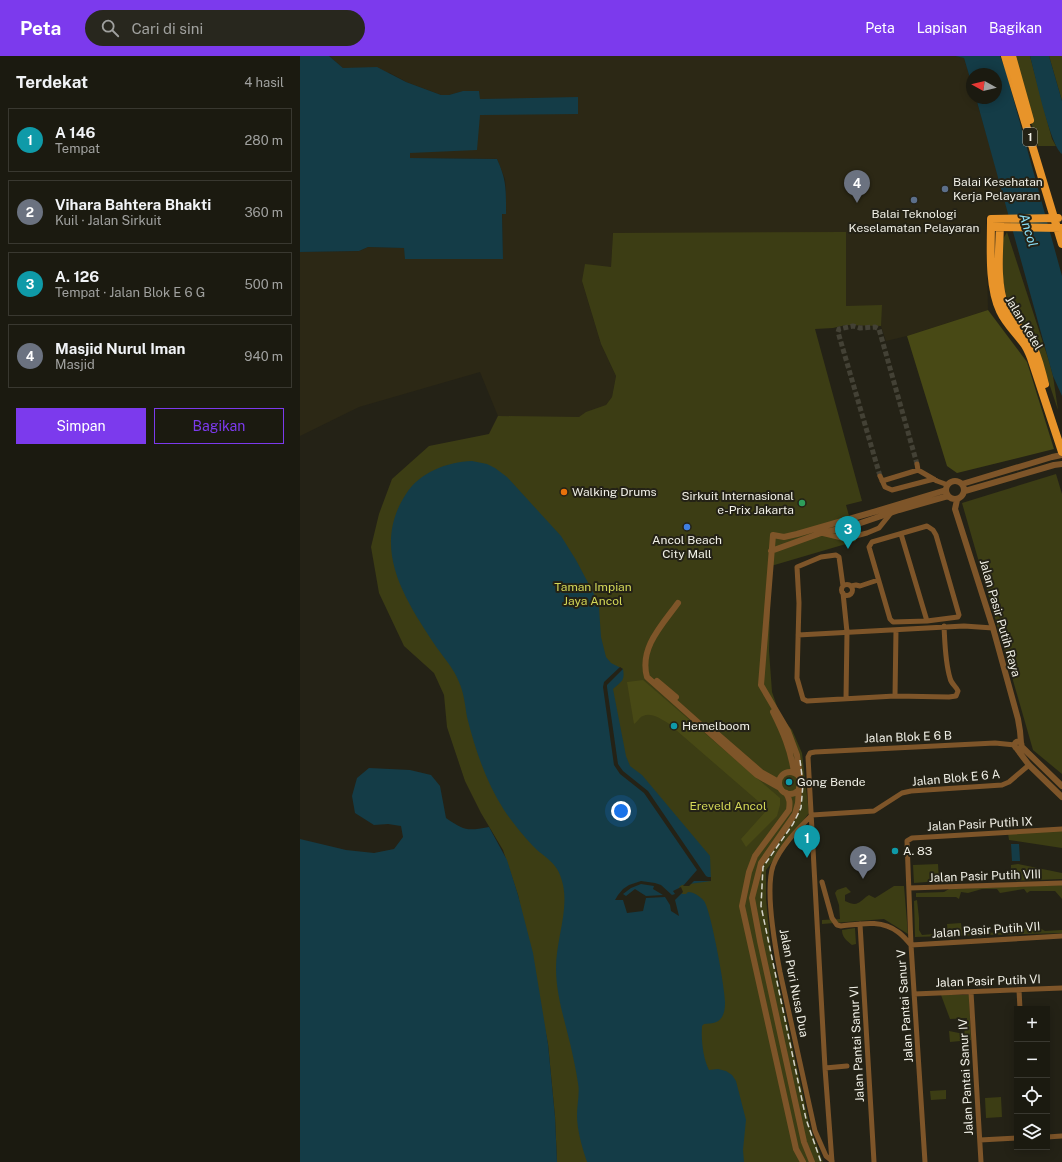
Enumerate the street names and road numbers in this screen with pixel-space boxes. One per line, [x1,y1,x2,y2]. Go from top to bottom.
road number: 1 [1023,128,1037,146]
street label: Jalan Ketel [1002,293,1046,353]
street label: Jalan Pasir Putih Raya [977,558,1023,678]
street label: Jalan Blok E 6 B [864,728,952,746]
street label: Jalan Blok E 6 A [911,767,1001,789]
street label: Jalan Pasir Putih IX [927,814,1033,834]
street label: Jalan Pasir Putih VIII [929,867,1041,885]
street label: Jalan Pasir Putih VII [931,919,1041,941]
street label: Jalan Puri Nusa Dua [777,928,811,1038]
street label: Jalan Pantai Sanur V [894,949,916,1063]
street label: Jalan Pasir Putih VI [935,972,1041,990]
street label: Jalan Pantai Sanur VI [847,985,867,1103]
street label: Jalan Pantai Sanur IV [956,1018,976,1136]

